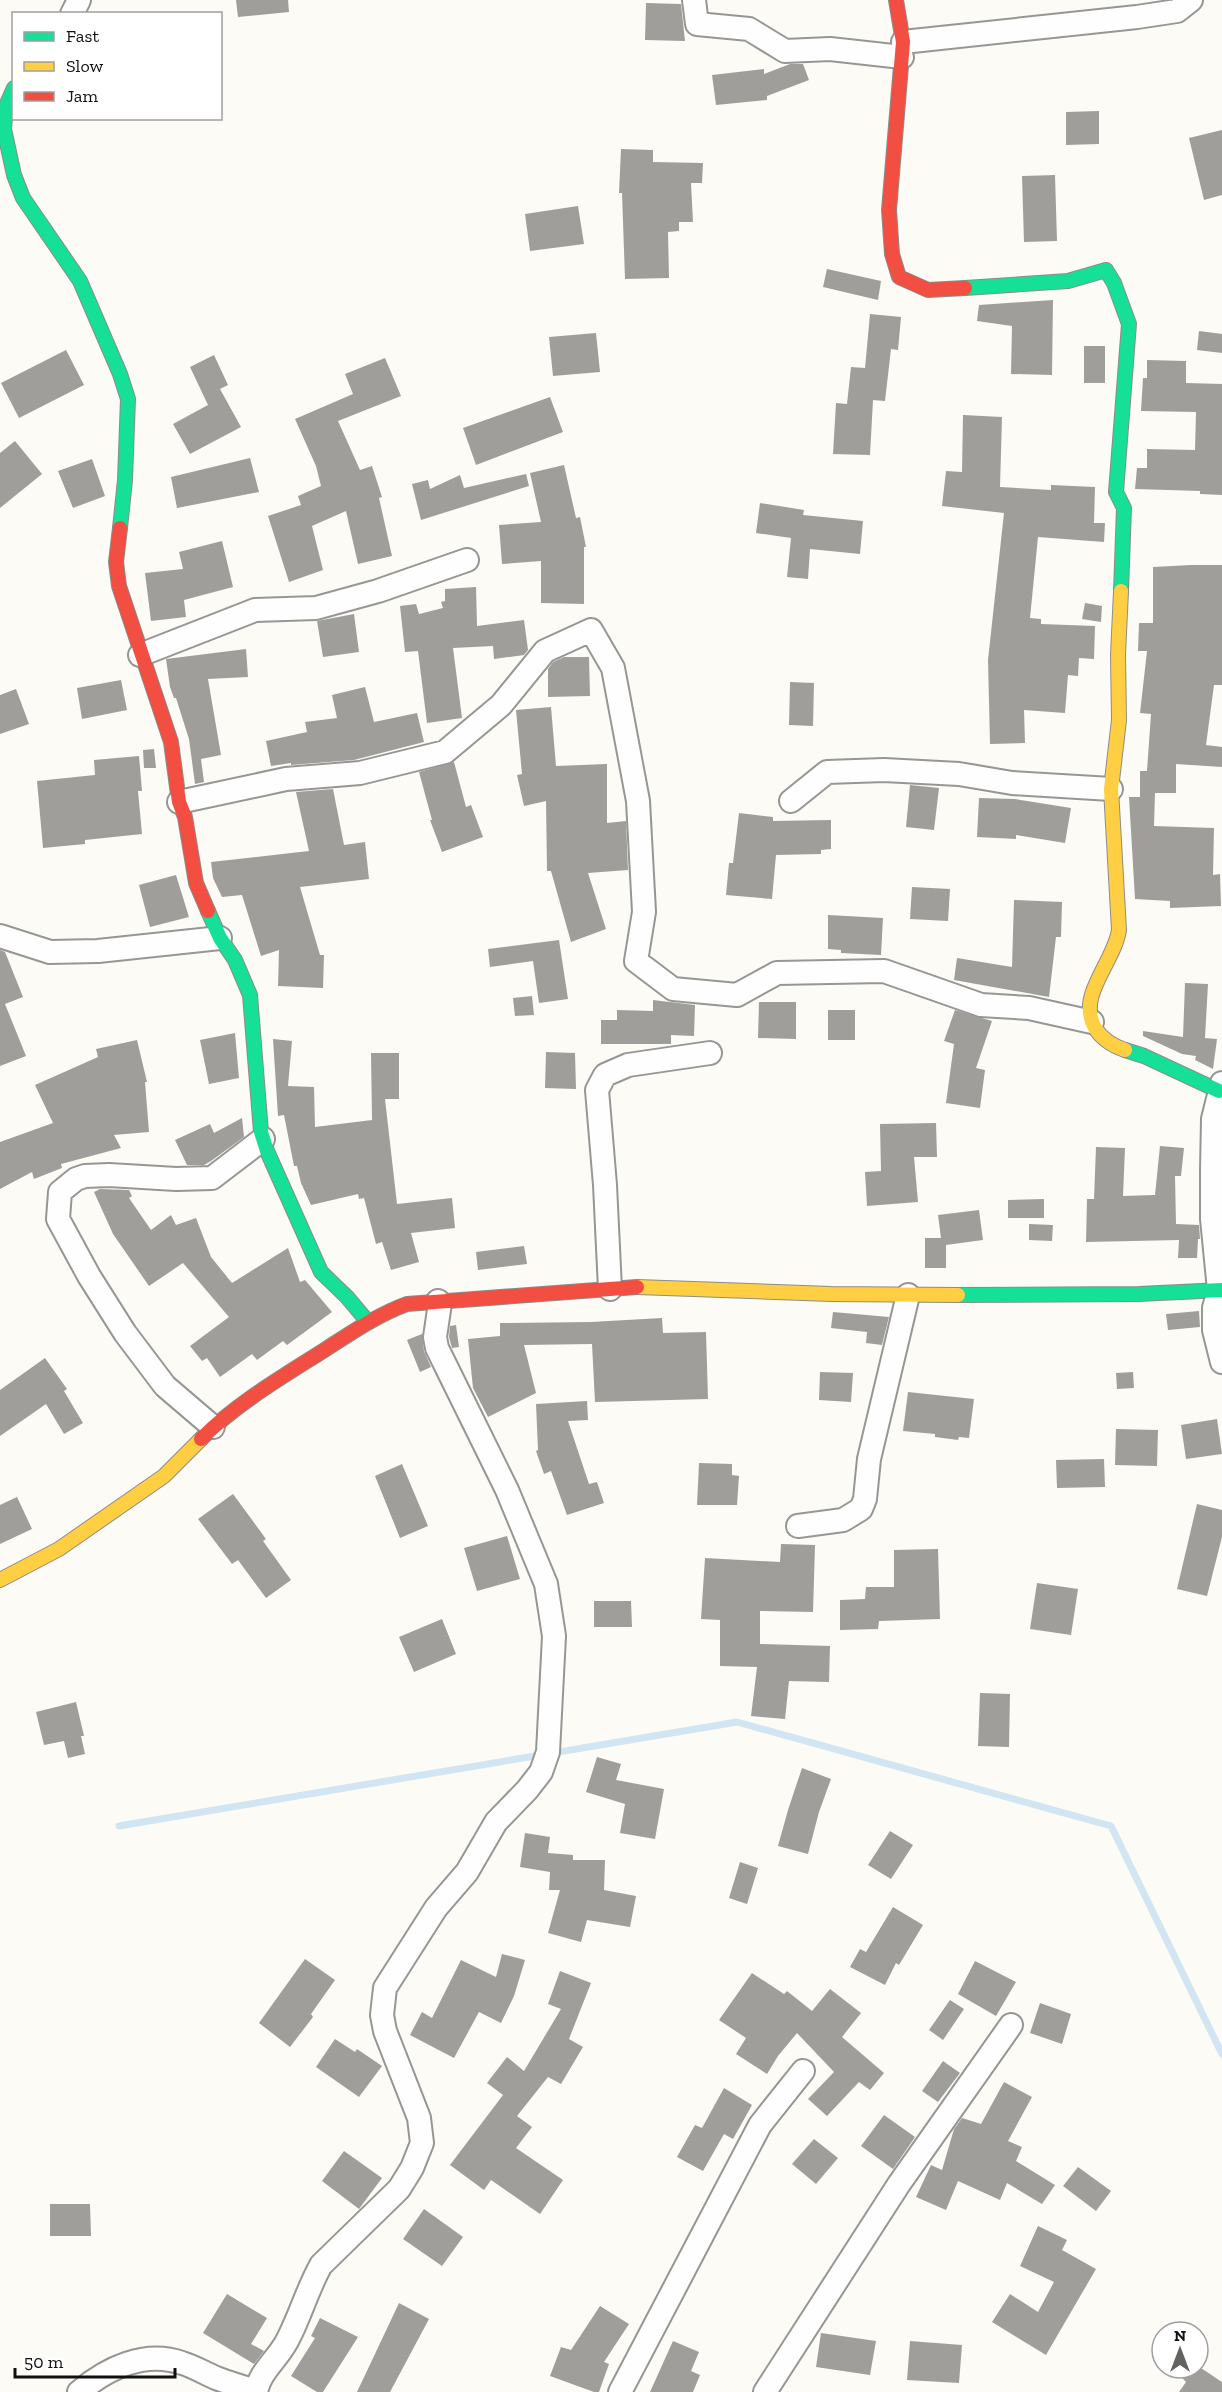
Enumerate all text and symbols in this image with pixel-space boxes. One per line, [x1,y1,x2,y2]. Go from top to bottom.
legend [12,12,222,120]
text: Fast [66,25,99,47]
text: Slow [66,55,103,77]
text: Jam [66,85,98,107]
north arrow [1150,2320,1210,2380]
text: N [1174,2326,1186,2345]
scale bar [15,2341,176,2379]
text: 50 m [24,2351,64,2373]

